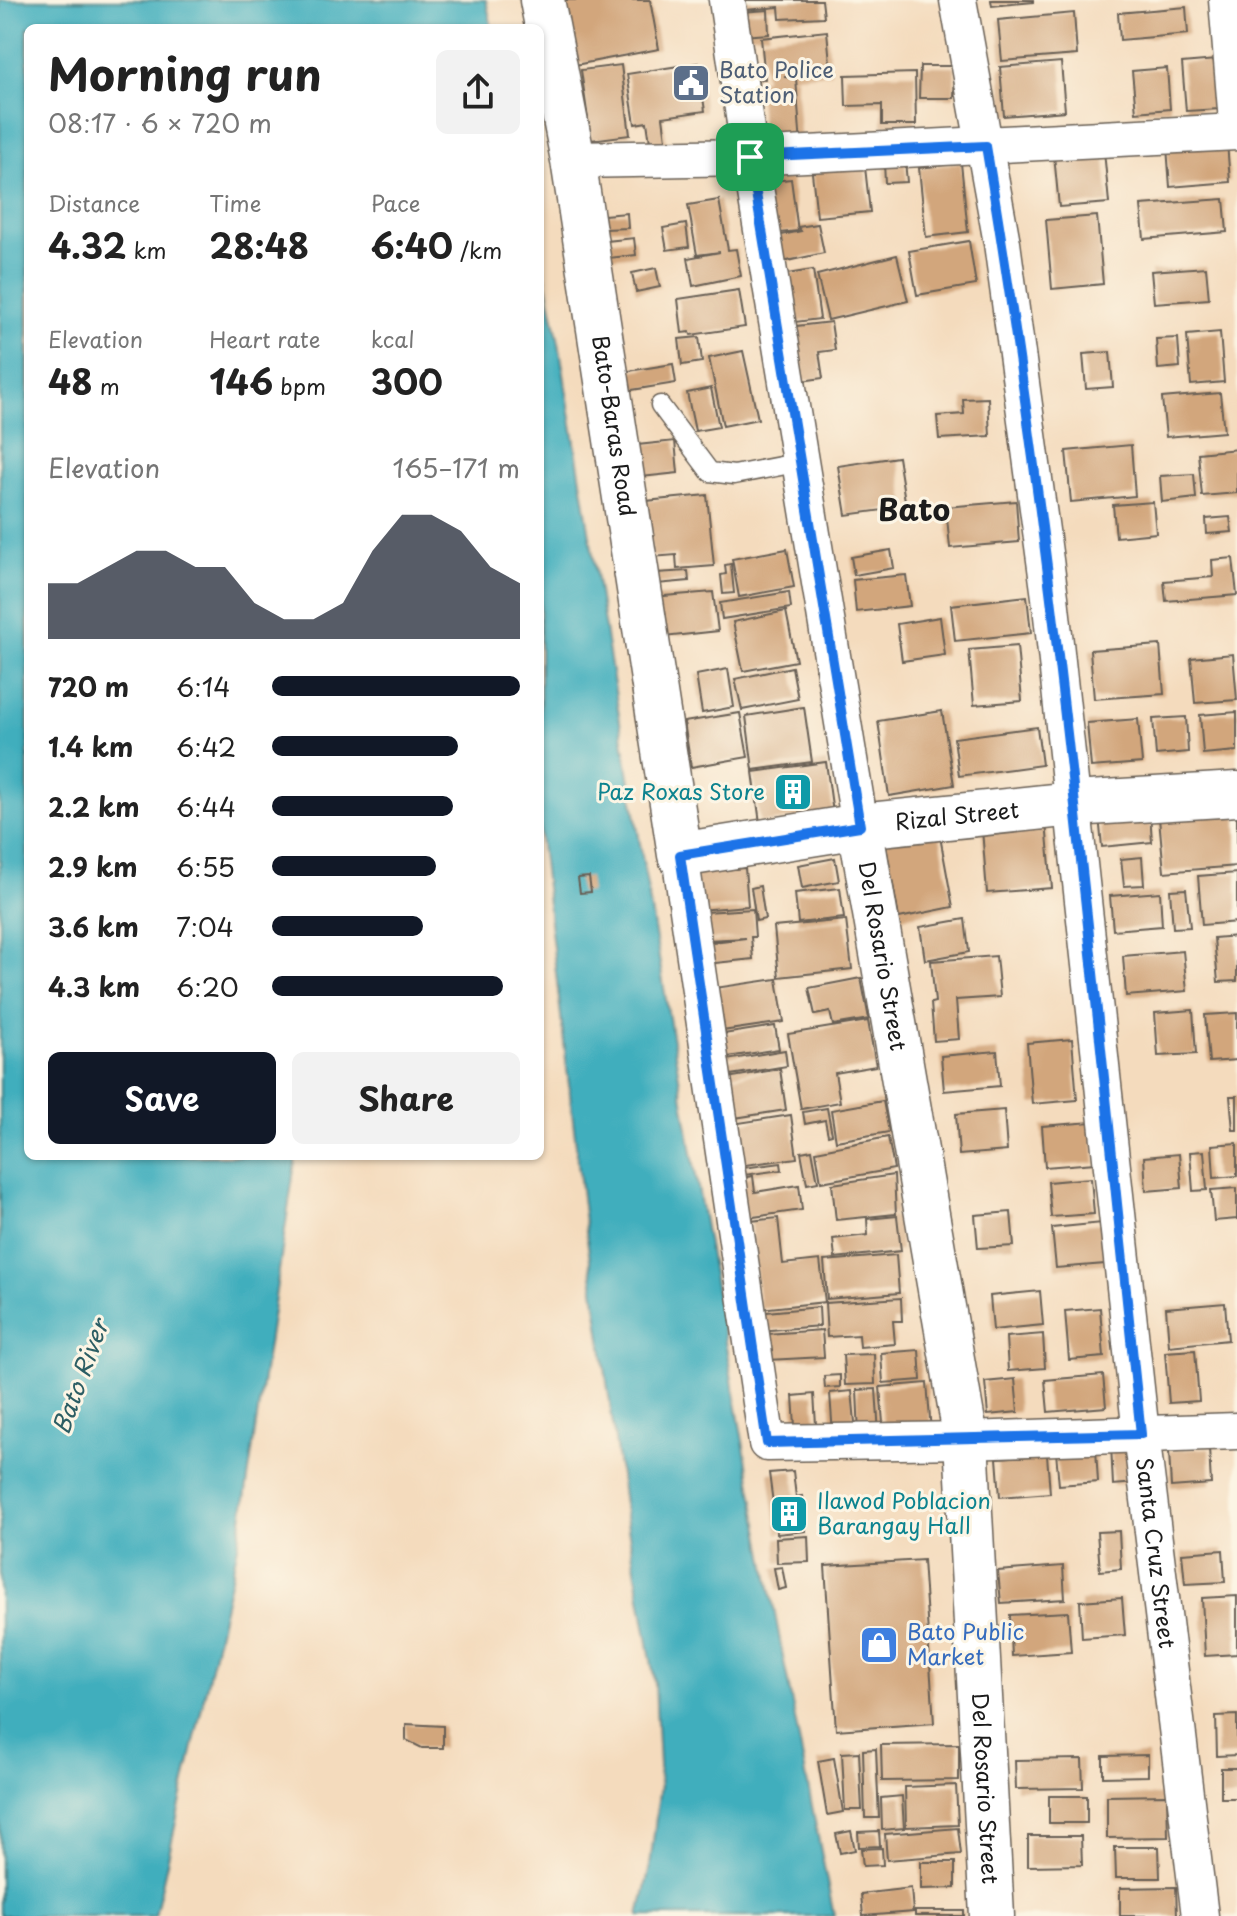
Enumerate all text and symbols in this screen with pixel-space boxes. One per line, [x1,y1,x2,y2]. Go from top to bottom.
text: Morning run [48,40,322,106]
button: share [436,50,520,134]
place label: Bato Police Station [719,52,834,110]
public building icon: Bato Police Station [670,62,712,104]
text: 08:17 · 6 × 720 m [48,103,272,142]
pin [716,123,784,191]
icon: arrive [728,135,772,179]
text: Distance [48,186,140,219]
text: Time [209,186,261,219]
text: Pace [371,186,420,219]
text: 4.32 [48,219,126,271]
text: 28:48 [209,219,309,271]
text: 6:40 [371,219,453,271]
text: km [126,233,167,266]
text: /km [453,233,502,266]
text: Elevation [48,322,143,355]
text: Heart rate [209,322,320,355]
text: kcal [371,322,415,355]
street label: Bato-Baras Road [585,333,646,519]
text: 48 [48,355,93,407]
text: 146 [209,355,273,407]
text: 300 [371,355,443,407]
text: m [93,369,120,402]
text: bpm [273,369,326,402]
text: Elevation [48,448,160,487]
text: 165–171 m [393,448,520,487]
district label: Bato [878,486,950,531]
text: 720 m [48,667,129,706]
text: 6:14 [176,667,231,706]
text: 1.4 km [48,727,133,766]
text: 6:42 [176,727,236,766]
building icon: Paz Roxas Store [772,771,814,813]
place label: Paz Roxas Store [597,774,765,807]
text: 2.2 km [48,787,139,826]
text: 6:44 [176,787,236,826]
street label: Rizal Street [893,792,1020,837]
text: 2.9 km [48,847,138,886]
text: 6:55 [176,847,235,886]
street label: Del Rosario Street [851,859,916,1053]
text: 3.6 km [48,907,139,946]
text: 7:04 [176,907,234,946]
text: 4.3 km [48,967,140,1006]
text: 6:20 [176,967,239,1006]
button: Save [48,1052,276,1144]
button: Share [292,1052,520,1144]
water label: Bato River [42,1311,117,1438]
street label: Santa Cruz Street [1129,1456,1185,1650]
place label: Ilawod Poblacion Barangay Hall [817,1483,991,1541]
building icon: Ilawod Poblacion Barangay Hall [768,1493,810,1535]
place label: Bato Public Market [907,1614,1024,1672]
shop icon: Bato Public Market [858,1624,900,1666]
street label: Del Rosario Street [965,1692,1008,1885]

